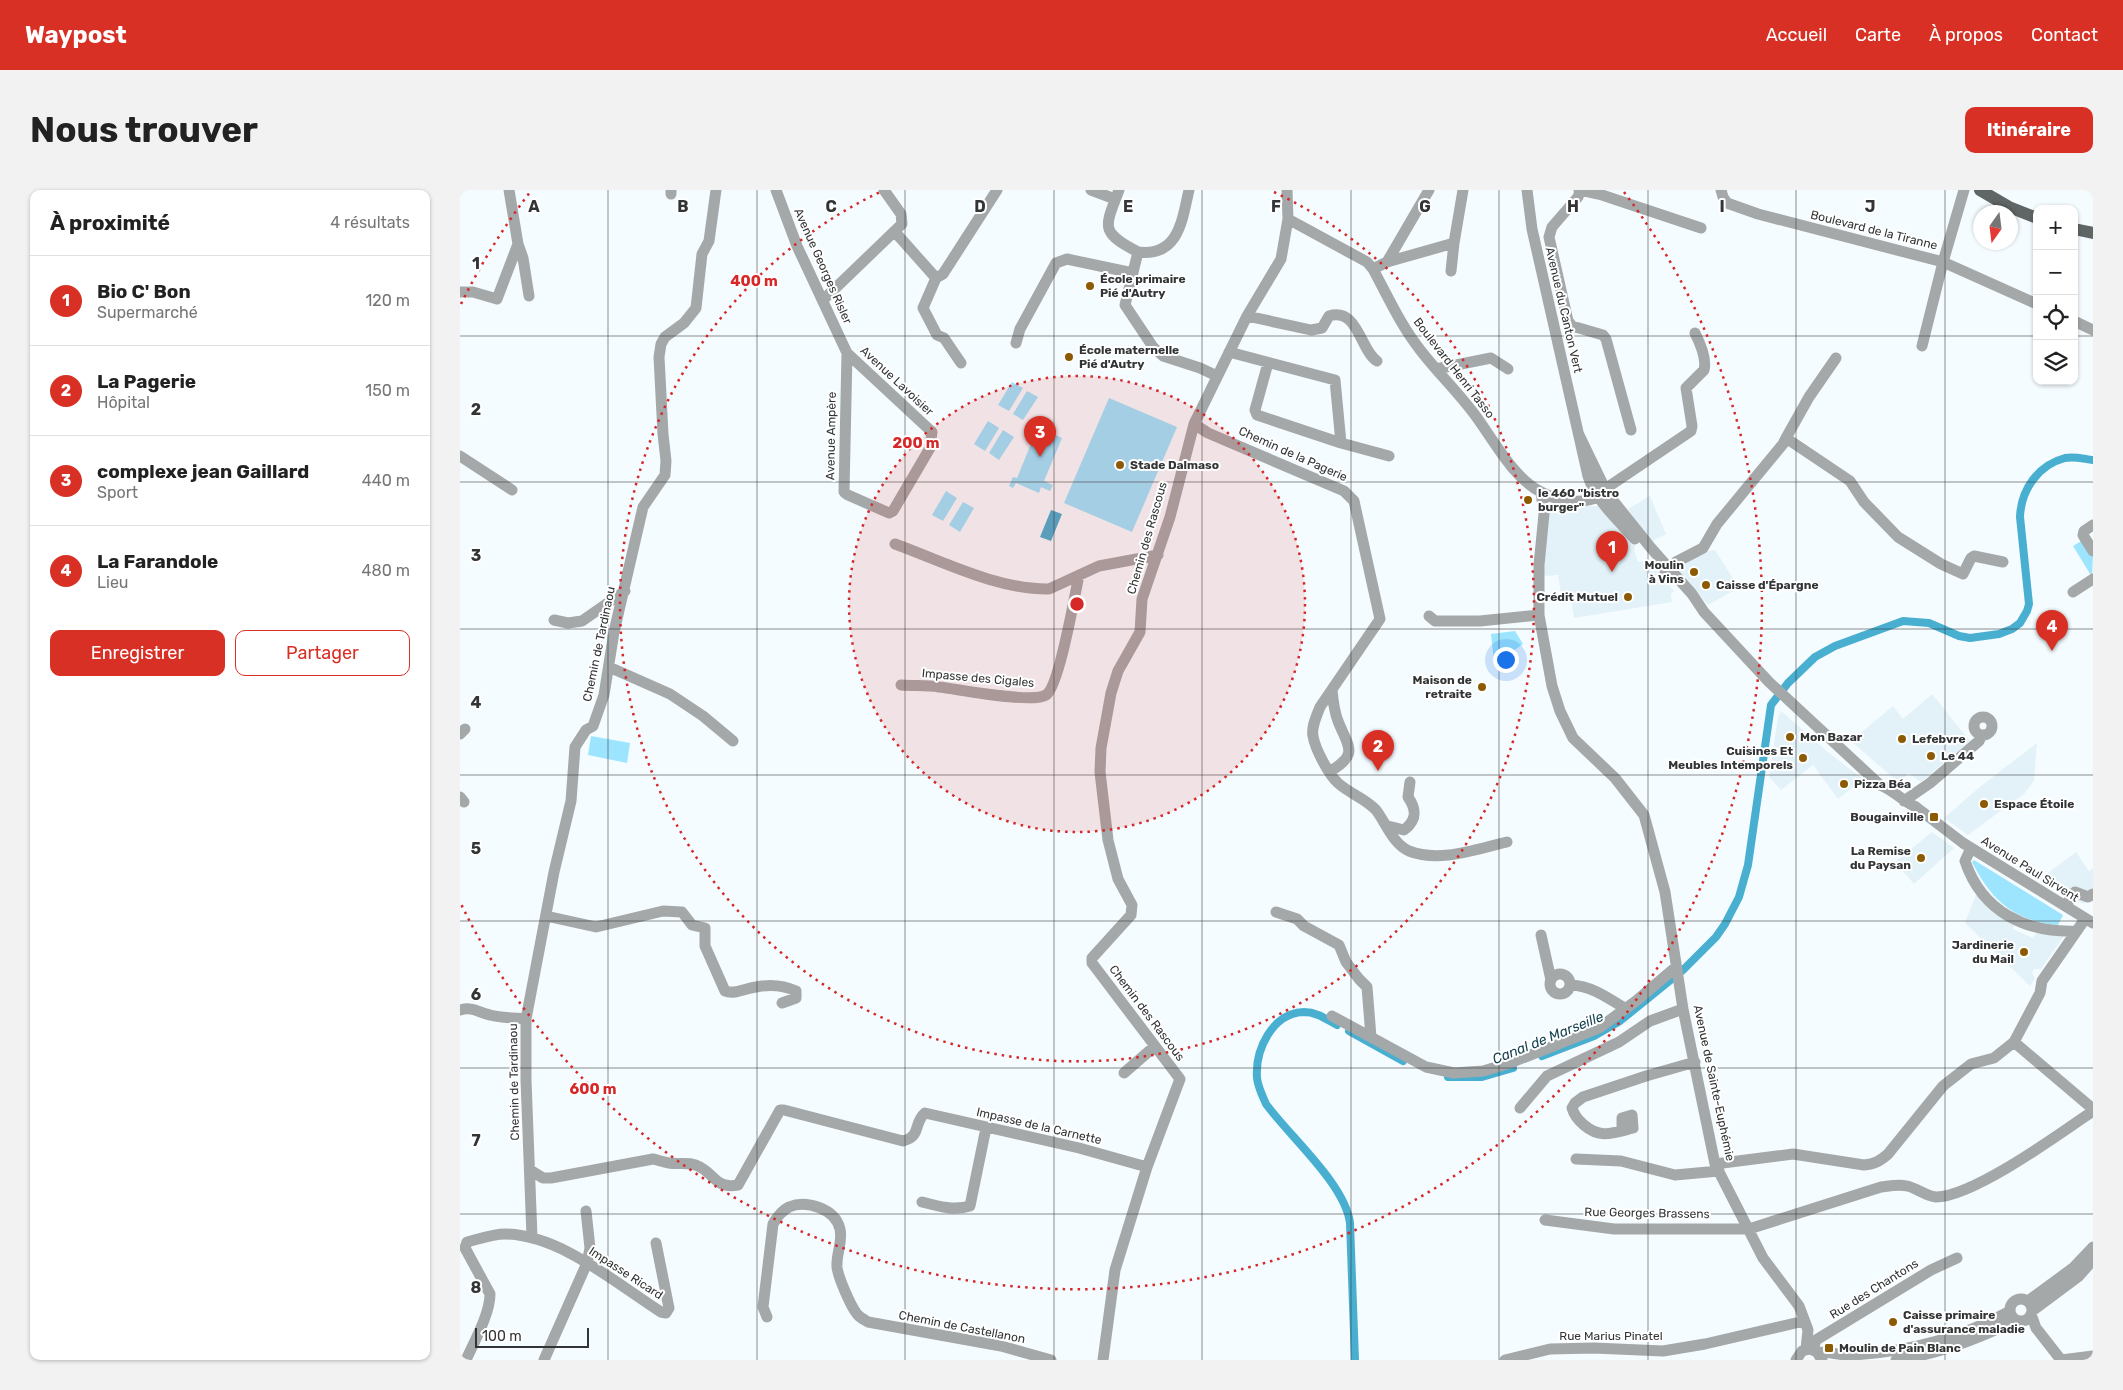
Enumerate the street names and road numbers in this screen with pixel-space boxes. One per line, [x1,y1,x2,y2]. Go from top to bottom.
street label: Avenue Georges Risler [791,206,855,326]
street label: Boulevard de la Tiranne [1809,207,1939,253]
street label: Avenue du Canton Vert [1543,246,1585,375]
street label: Boulevard Henri Tasso [1411,315,1498,421]
street label: Avenue Lavoisier [858,344,937,419]
street label: Avenue Ampère [823,391,839,480]
street label: Chemin de la Pagerie [1237,424,1350,484]
street label: Chemin des Rascous [1124,480,1170,596]
street label: Chemin de Tardinaou [580,585,618,703]
street label: Impasse des Cigales [921,666,1035,690]
street label: Avenue Paul Sirvent [1979,833,2082,905]
street label: Chemin des Rascous [1106,962,1188,1064]
street label: Avenue de Sainte-Euphémie [1691,1004,1737,1162]
street label: Chemin de Tardinaou [506,1023,522,1141]
street label: Impasse de la Carnette [975,1105,1103,1147]
street label: Rue Georges Brassens [1584,1205,1710,1221]
street label: Impasse Ricard [586,1244,666,1302]
street label: Rue des Chantons [1827,1256,1921,1322]
street label: Chemin de Castellanon [898,1308,1026,1346]
street label: Rue Marius Pinatel [1559,1329,1663,1343]

